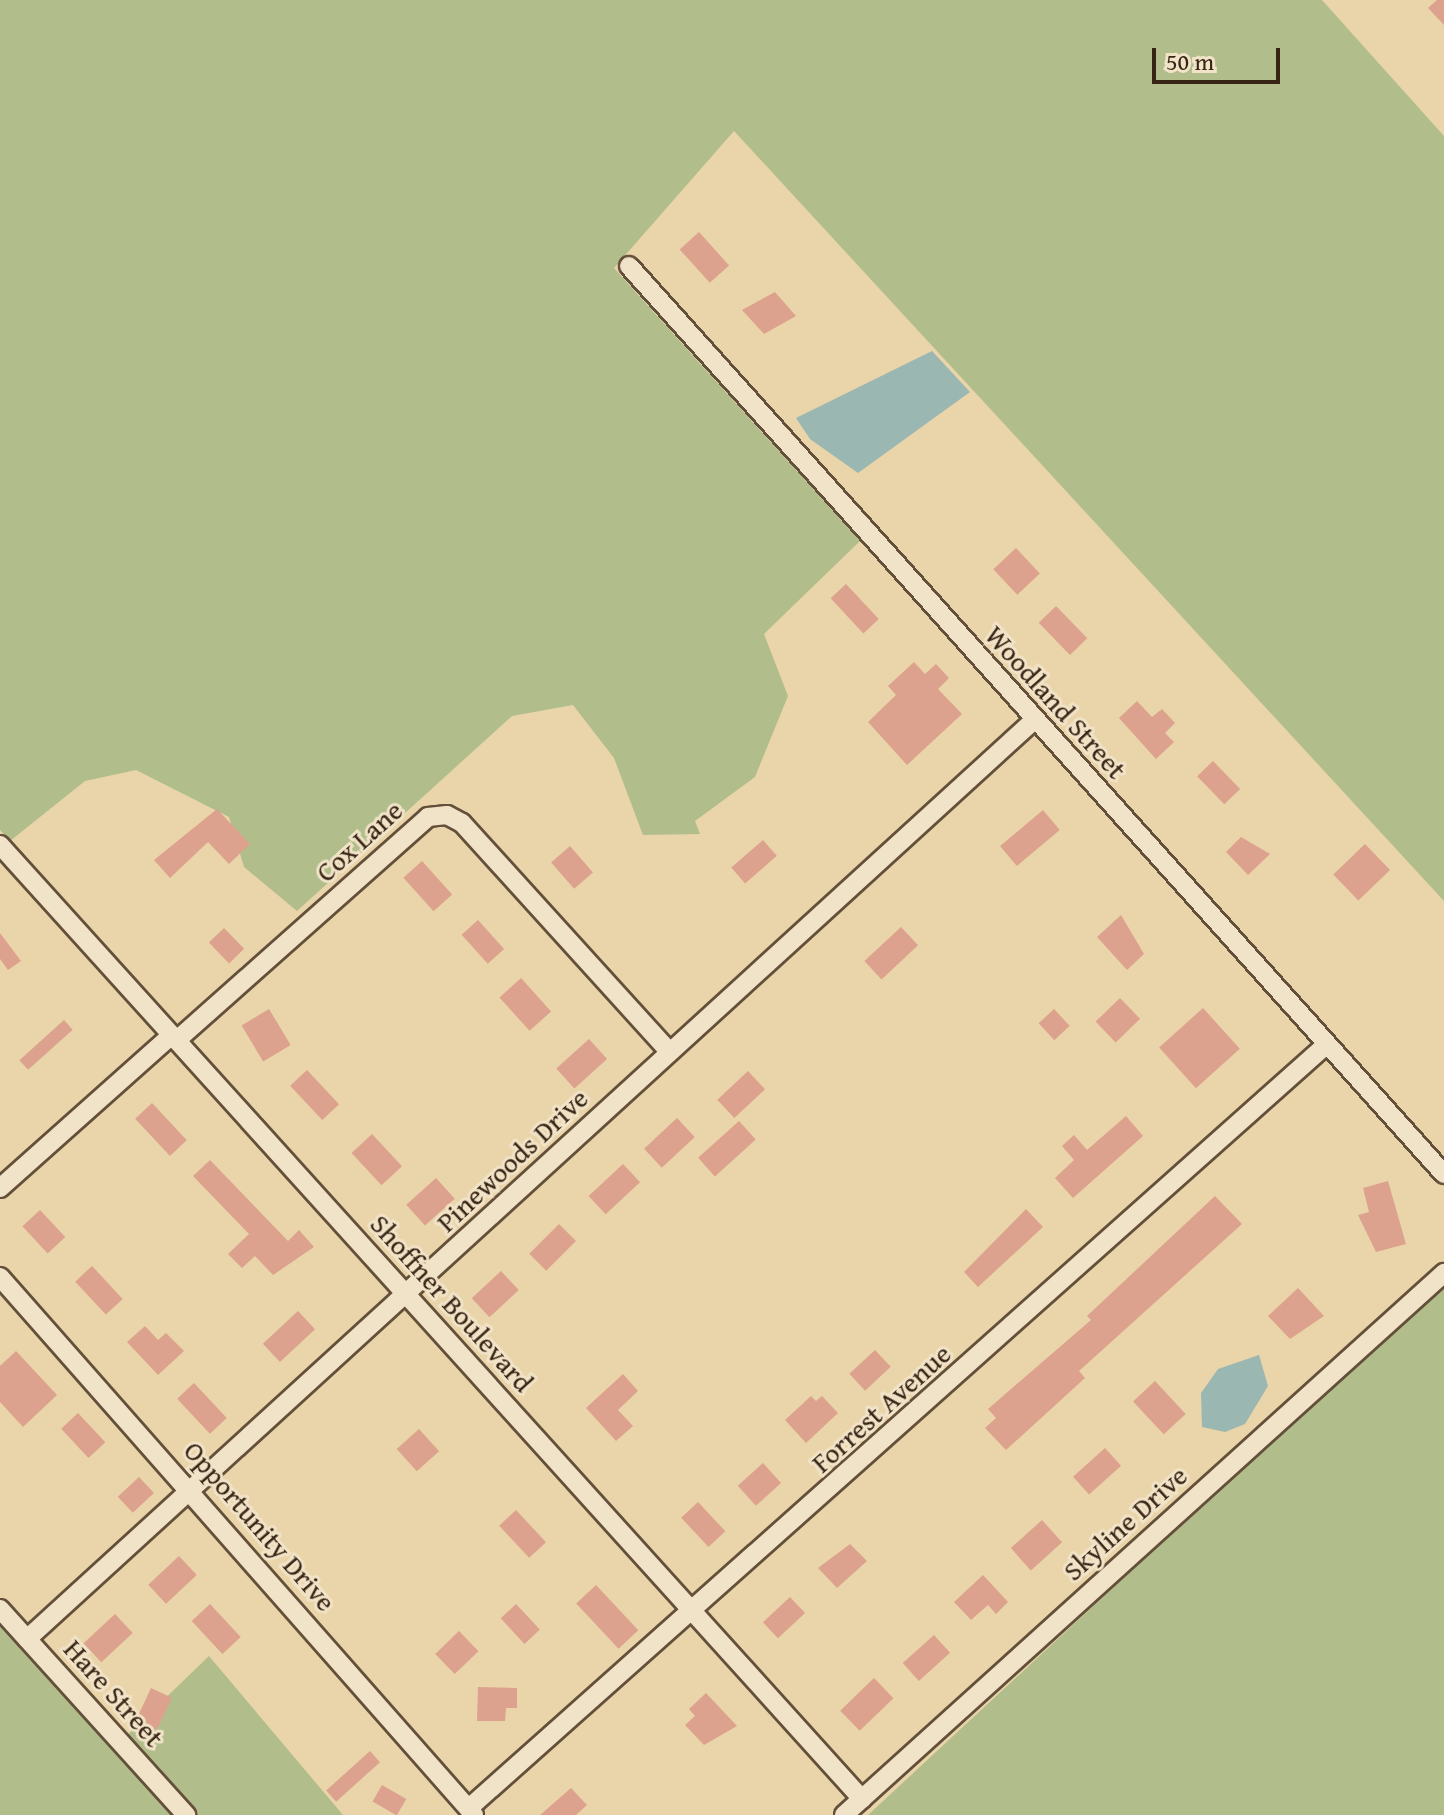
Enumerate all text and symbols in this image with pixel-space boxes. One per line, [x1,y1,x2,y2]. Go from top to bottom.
scale bar [1156,32,1284,82]
text: 50 m [1166,44,1214,79]
street label: Woodland Street [978,618,1134,786]
street label: Cox Lane [309,793,409,889]
street label: Pinewoods Drive [429,1081,595,1239]
street label: Shoffner Boulevard [363,1207,541,1399]
street label: Forrest Avenue [804,1337,958,1479]
street label: Opportunity Drive [177,1434,343,1618]
street label: Skyline Drive [1056,1459,1194,1587]
street label: Hare Street [57,1632,171,1754]

